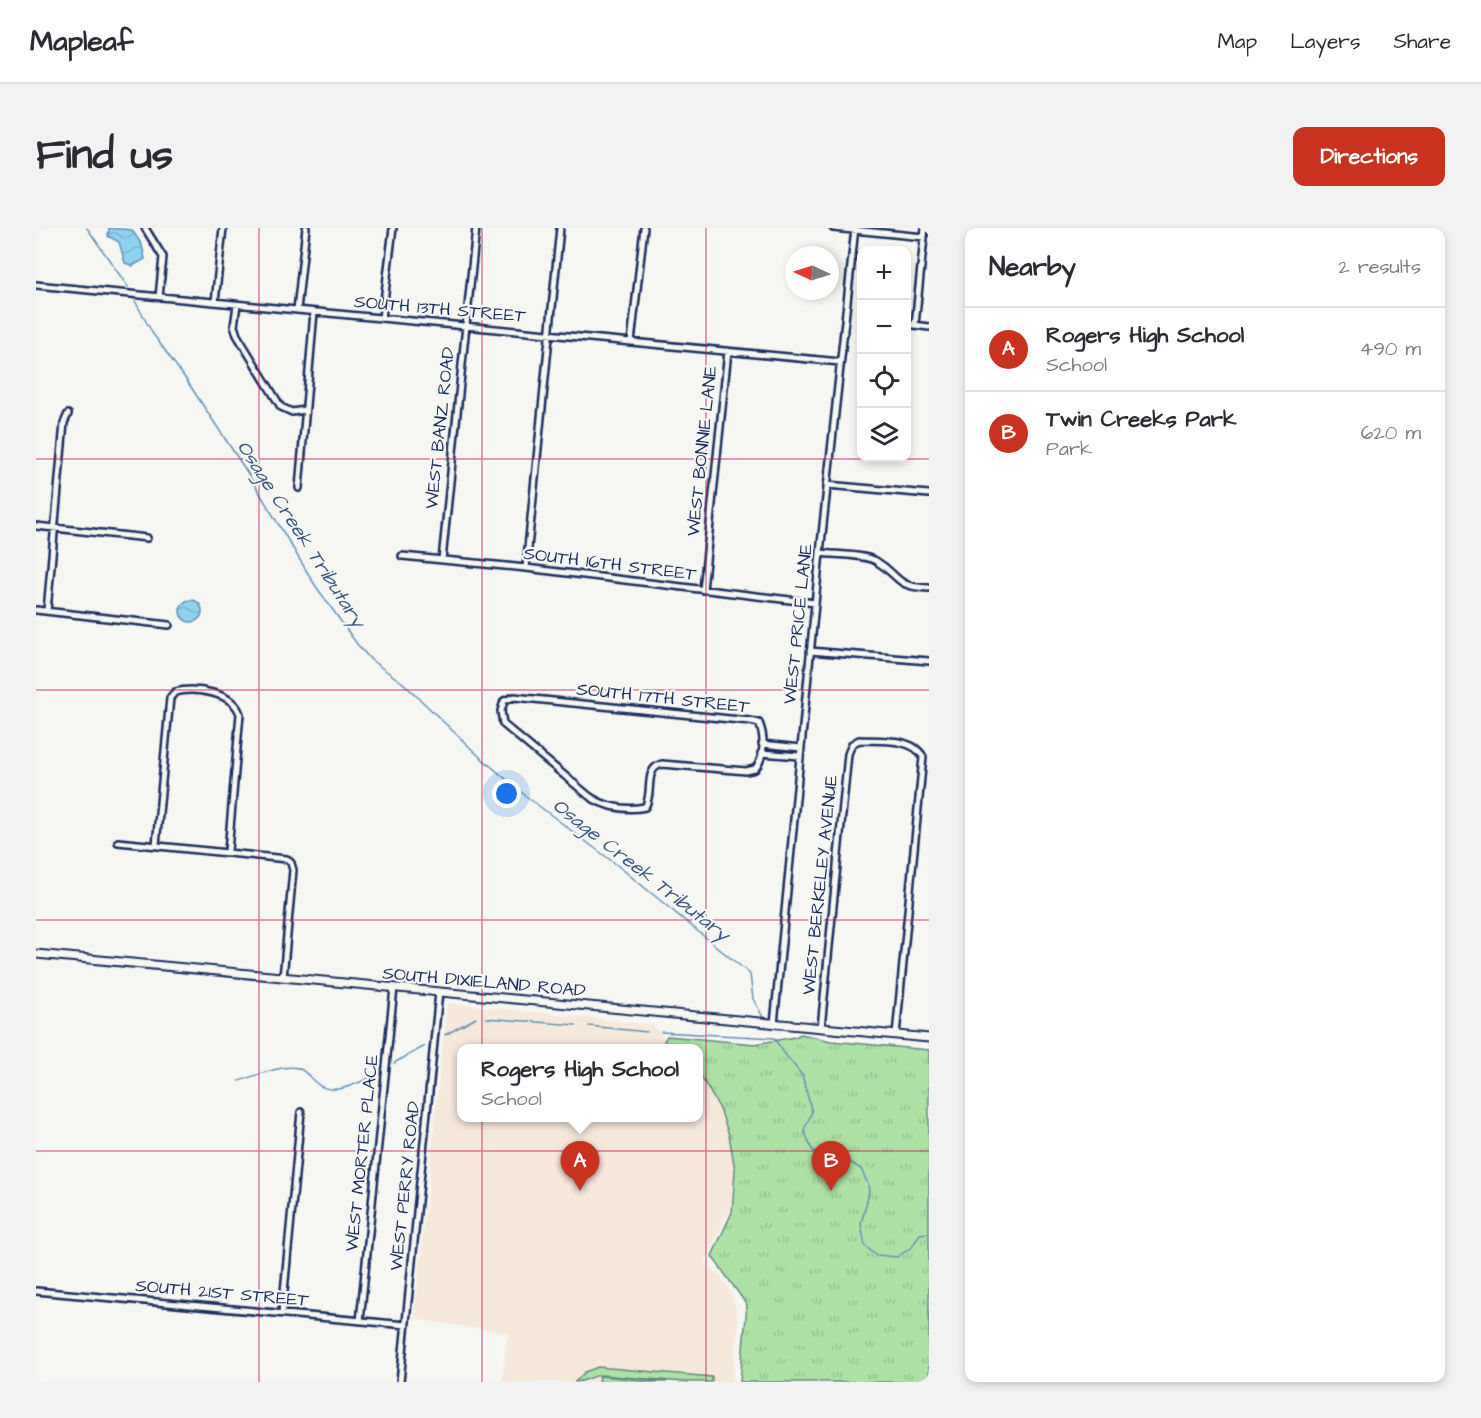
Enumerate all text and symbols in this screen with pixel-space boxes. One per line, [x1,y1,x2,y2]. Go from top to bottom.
text: Mapleaf [30,22,133,61]
text: Map [1217,27,1257,56]
text: Layers [1290,27,1360,56]
text: Share [1393,27,1451,56]
text: Find us [36,127,173,185]
button: Directions [1293,127,1445,186]
north arrow [785,246,839,300]
map controls [857,246,911,462]
button: + [857,246,911,300]
text: Nearby [989,249,1076,285]
text: 2 results [1338,253,1421,281]
street label: SOUTH 13TH STREET [353,289,528,329]
button: − [857,300,911,354]
text: Rogers High School [1046,320,1244,351]
text: A [1002,335,1015,363]
text: 490 m [1360,335,1421,363]
street label: WEST BANZ ROAD [419,346,461,510]
text: School [1046,351,1107,379]
button: locate [857,354,911,408]
street label: WEST BONNIE LANE [681,364,723,538]
text: Twin Creeks Park [1046,404,1236,435]
button: layers [857,408,911,462]
text: B [1001,419,1016,447]
text: 620 m [1361,419,1421,447]
water label: Osage Creek Tributary [229,435,373,635]
text: Park [1046,435,1092,463]
street label: SOUTH 16TH STREET [522,541,699,587]
street label: WEST PRICE LANE [777,542,819,705]
street label: SOUTH 17TH STREET [575,676,752,720]
street label: WEST BERKELEY AVENUE [796,774,844,996]
your location [492,779,521,808]
water label: Osage Creek Tributary [546,792,737,950]
street label: SOUTH DIXIELAND ROAD [381,961,587,1003]
popup [457,1044,703,1122]
street label: WEST MORTER PLACE [339,1053,385,1253]
text: Rogers High School [481,1054,679,1085]
text: School [481,1085,542,1113]
street label: WEST PERRY ROAD [384,1100,426,1272]
pin: A [560,1142,600,1191]
pin: B [812,1142,850,1191]
street label: SOUTH 21ST STREET [134,1273,310,1313]

